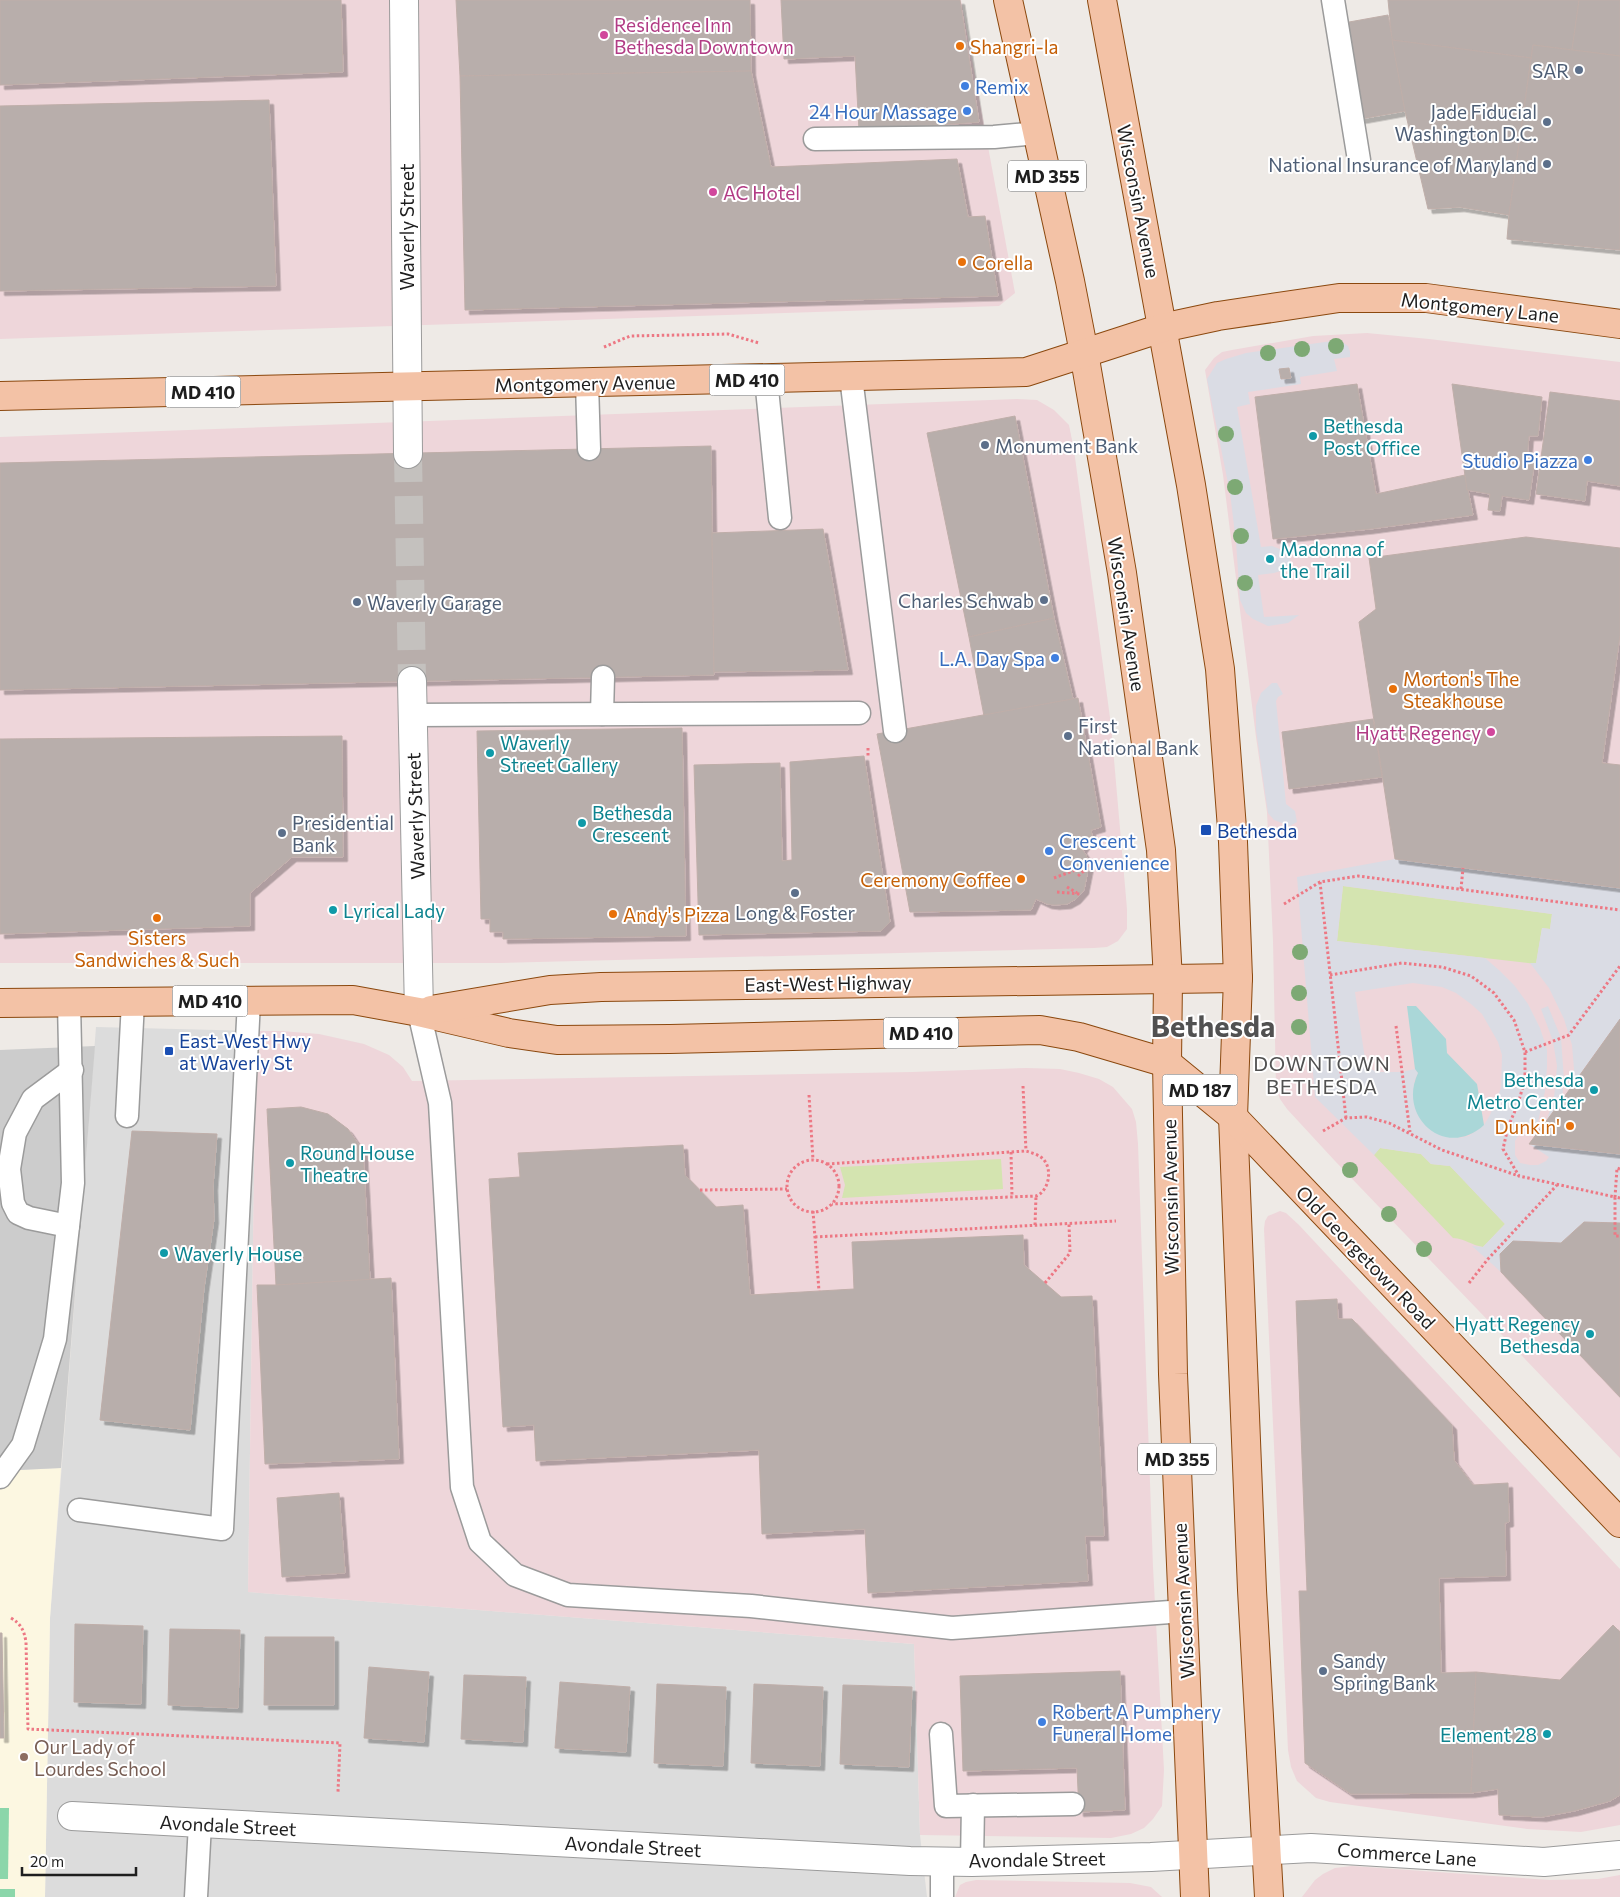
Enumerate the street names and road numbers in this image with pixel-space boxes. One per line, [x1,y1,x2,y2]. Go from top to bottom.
street label: Wisconsin Avenue [1113,122,1165,280]
road number: MD 355 [1008,160,1086,192]
street label: Waverly Street [395,163,418,291]
street label: Montgomery Lane [1400,287,1560,327]
road number: MD 410 [710,364,784,396]
street label: Montgomery Avenue [494,370,676,396]
road number: MD 410 [166,377,240,408]
street label: Wisconsin Avenue [1103,535,1151,693]
street label: Waverly Street [401,752,429,880]
street label: East-West Highway [744,970,912,996]
road number: MD 410 [172,986,248,1016]
road number: MD 410 [884,1018,958,1048]
road number: MD 187 [1162,1074,1238,1106]
street label: Wisconsin Avenue [1157,1119,1183,1275]
street label: Old Georgetown Road [1292,1180,1440,1334]
road number: MD 355 [1138,1444,1216,1475]
street label: Wisconsin Avenue [1167,1523,1199,1679]
street label: Avondale Street [159,1810,297,1840]
street label: Avondale Street [564,1831,702,1861]
street label: Commerce Lane [1337,1838,1477,1870]
street label: Avondale Street [968,1846,1106,1872]

